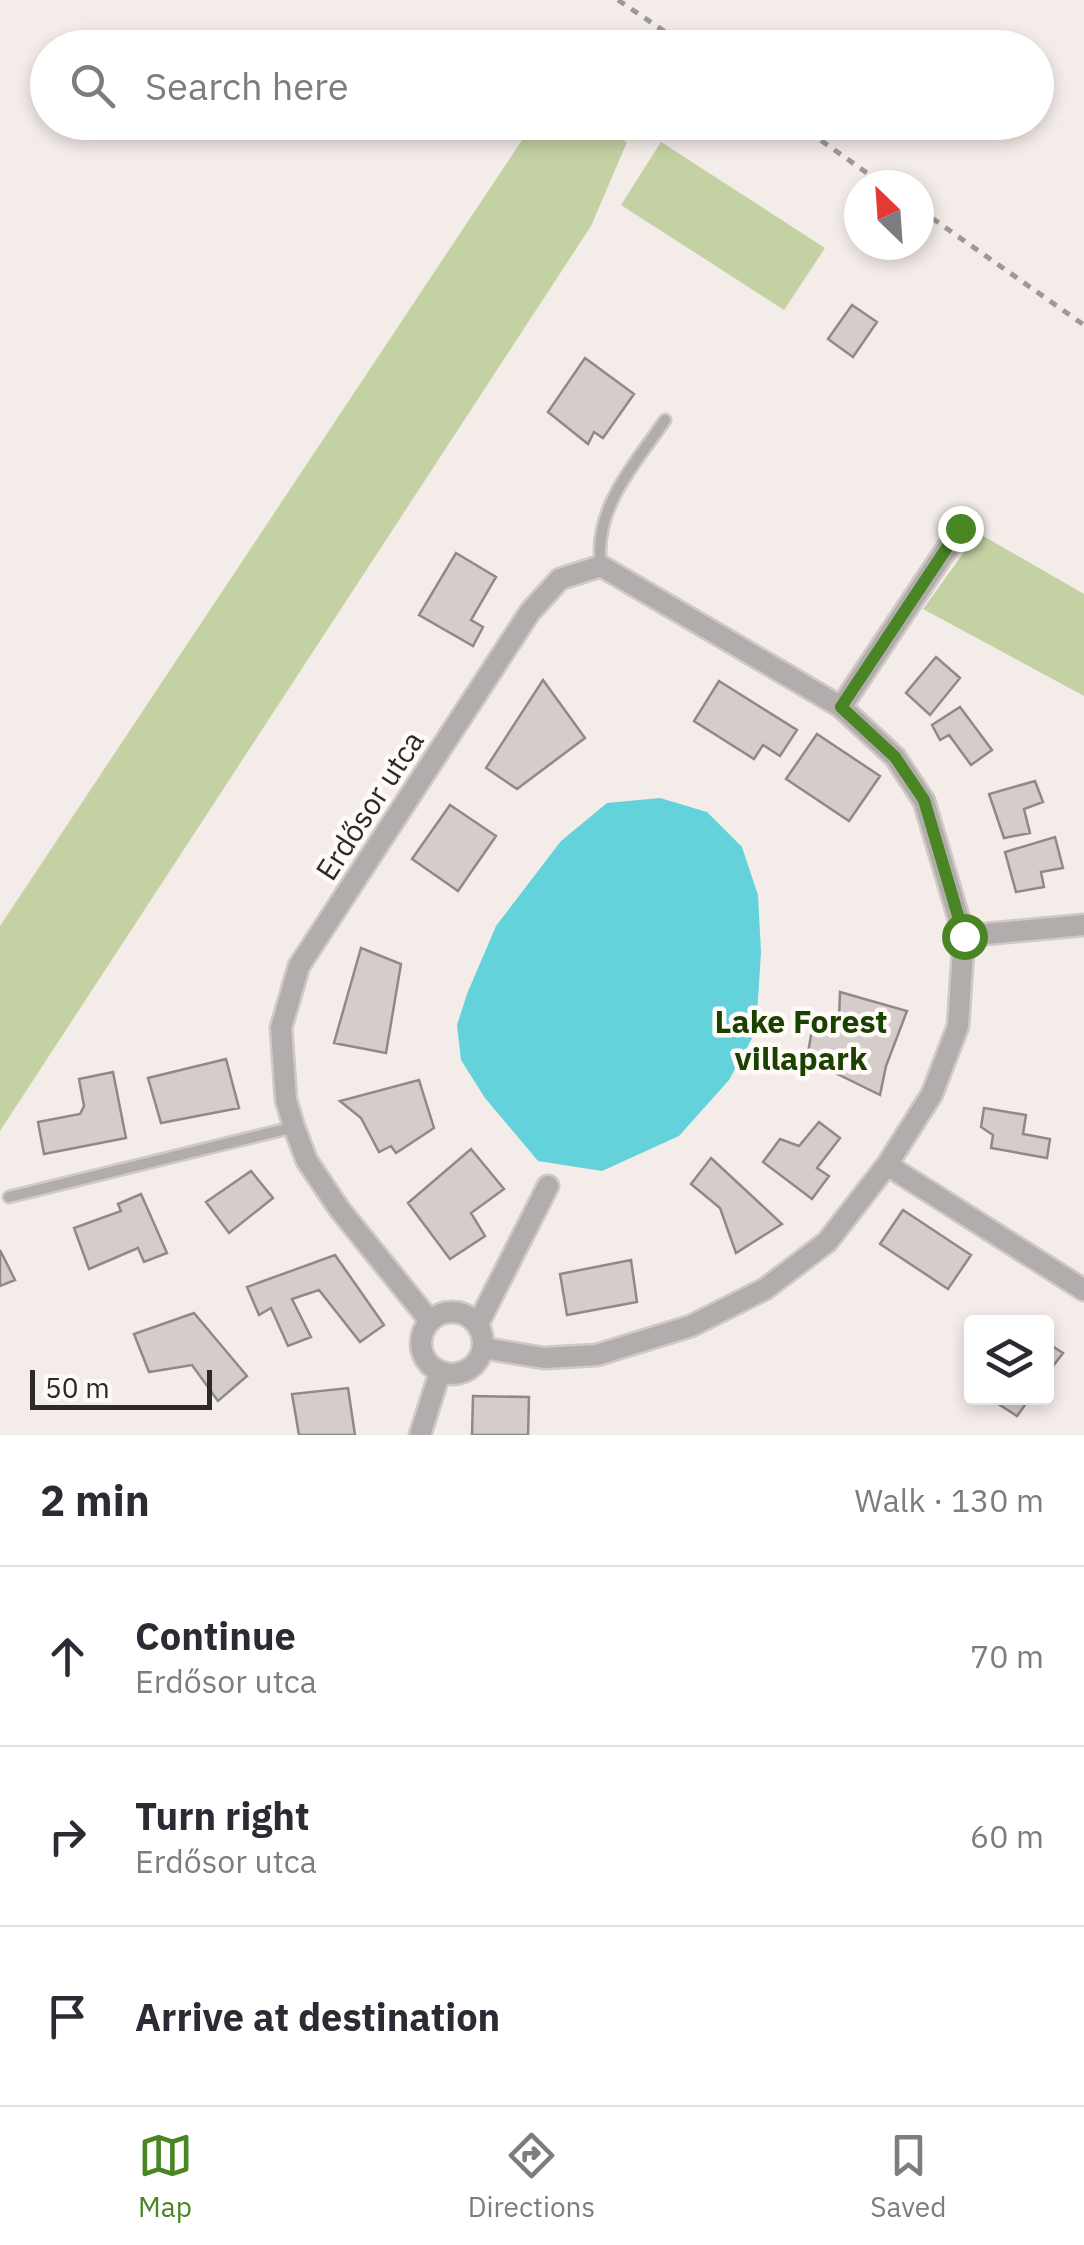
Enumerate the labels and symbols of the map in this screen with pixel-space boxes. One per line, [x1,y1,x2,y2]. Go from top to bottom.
north arrow [844,170,934,260]
route end [938,506,984,552]
street label: Erdősor utca [306,723,432,887]
route start [942,914,988,960]
district label: Lake Forest villapark [714,1000,888,1079]
scale bar [30,1365,212,1410]

